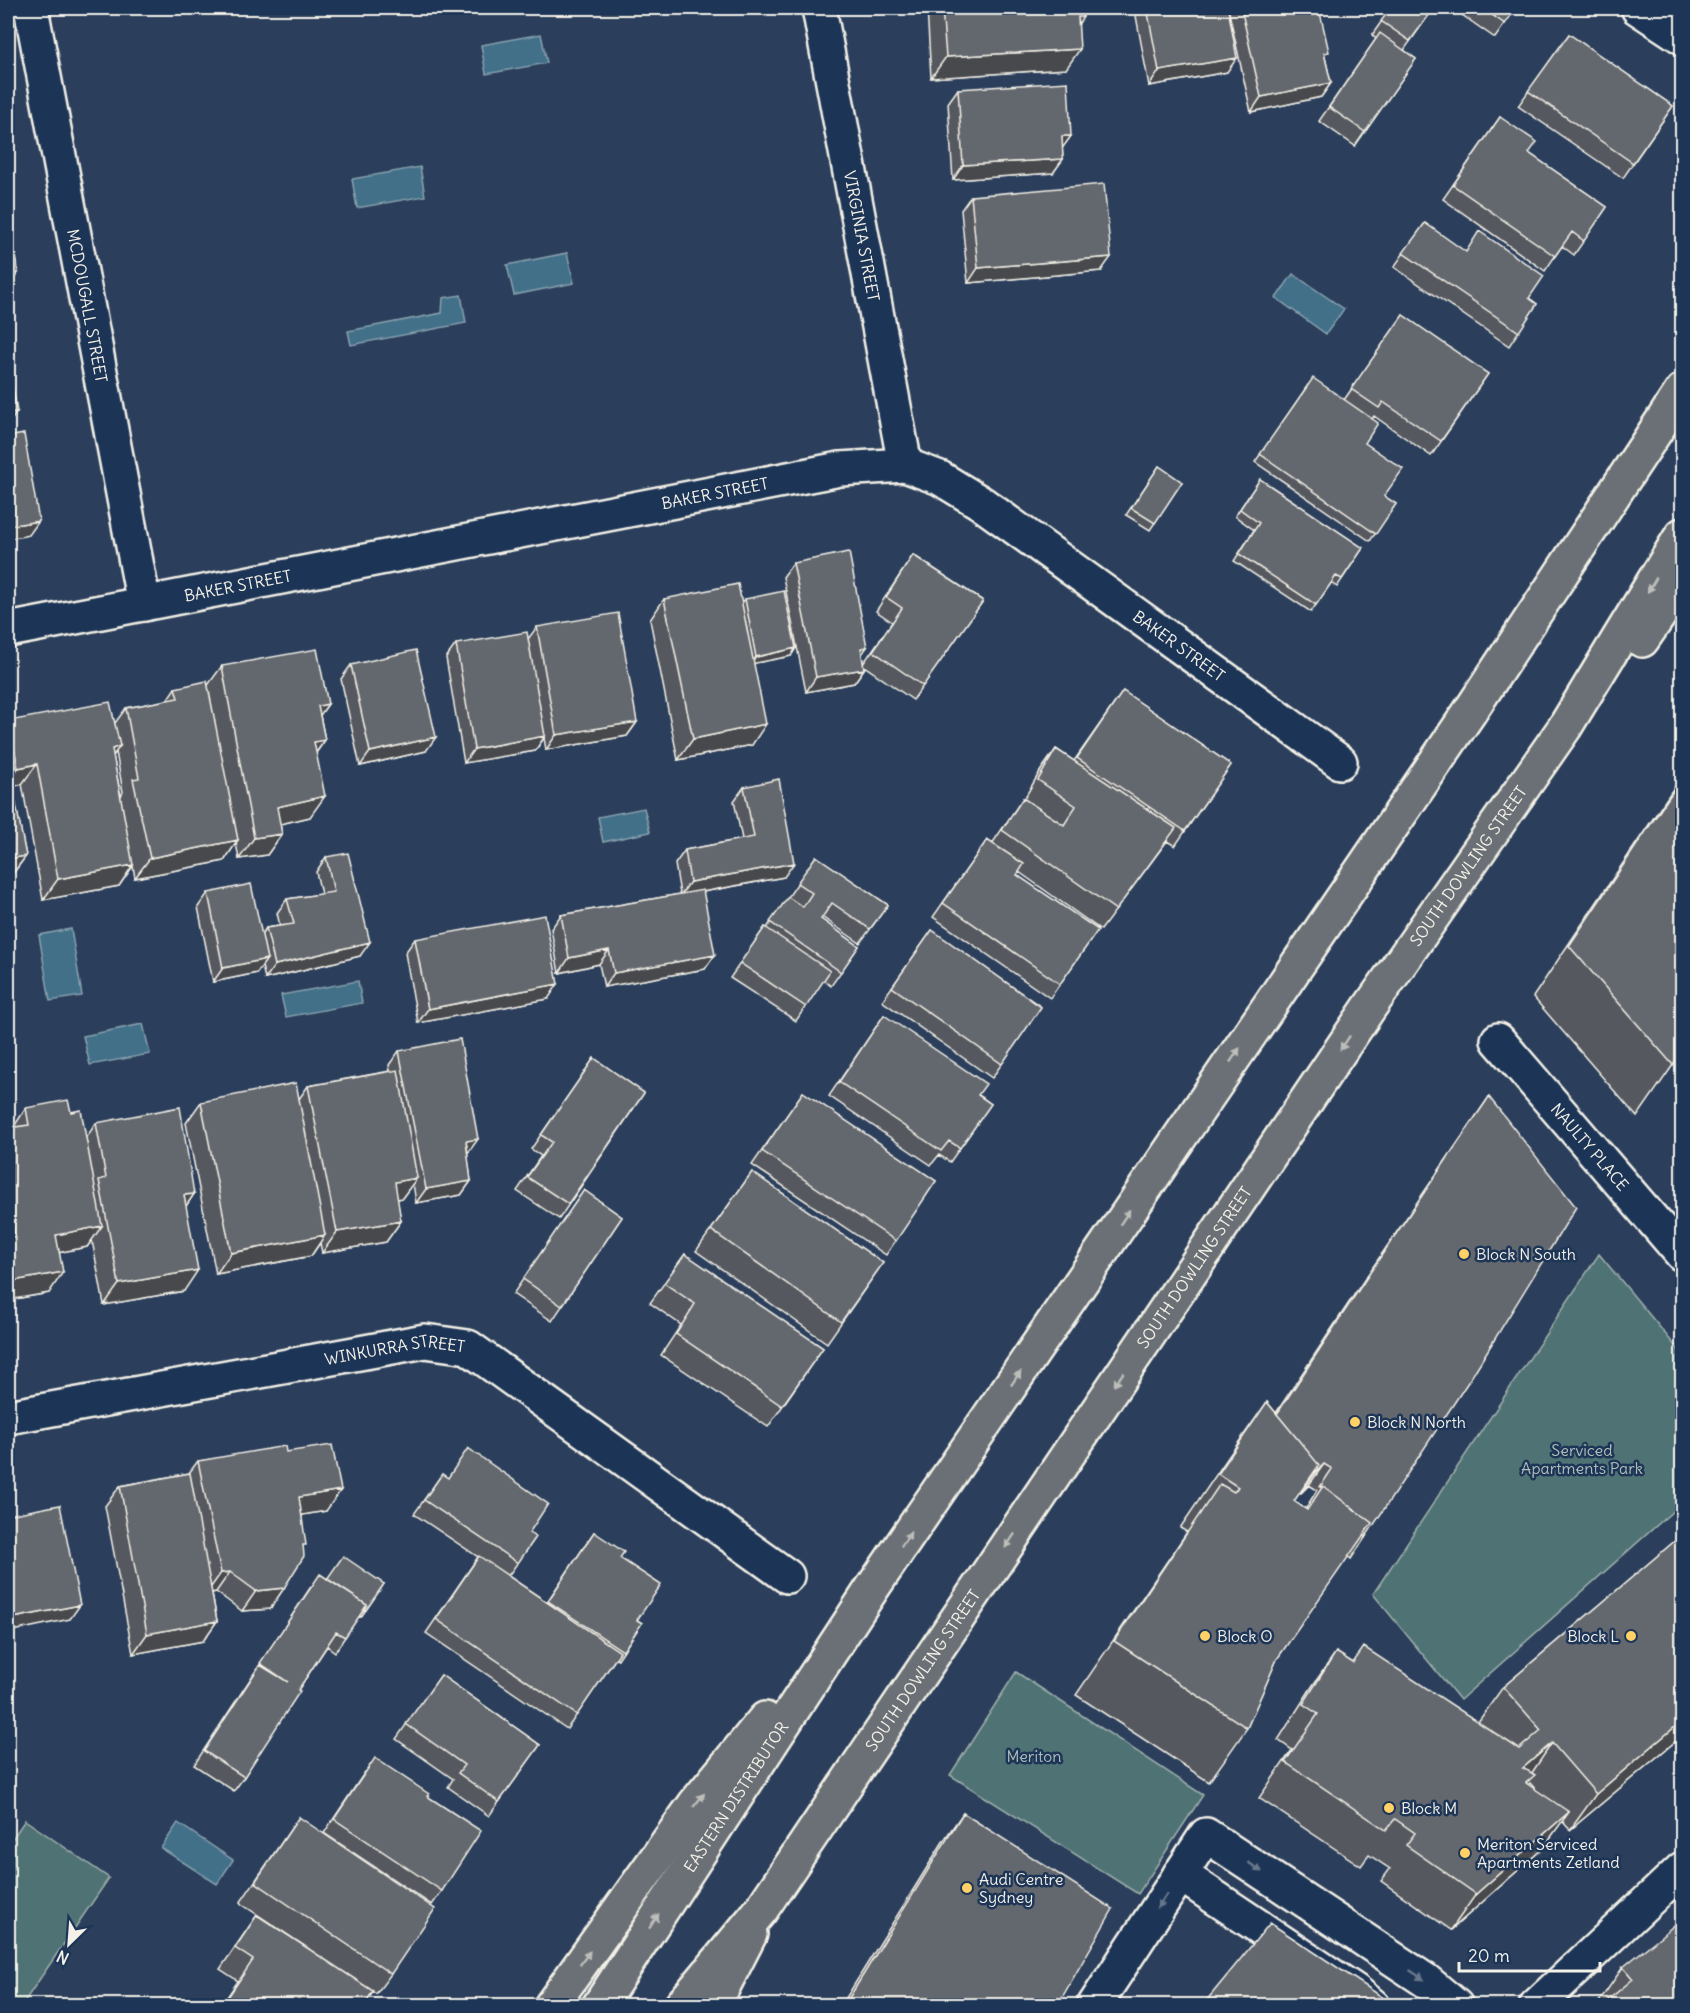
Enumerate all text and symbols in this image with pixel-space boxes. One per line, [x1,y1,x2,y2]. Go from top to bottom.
street label: VIRGINIA STREET [840,169,884,303]
street label: MCDOUGALL STREET [63,227,112,384]
street label: BAKER STREET [660,473,770,513]
street label: BAKER STREET [183,565,293,606]
one-way arrow [1647,577,1657,594]
street label: BAKER STREET [1129,606,1229,686]
street label: SOUTH DOWLING STREET [1405,782,1531,950]
one-way arrow [1339,1035,1351,1051]
one-way arrow [1229,1048,1241,1064]
street label: NAULTY PLACE [1547,1099,1633,1195]
street label: SOUTH DOWLING STREET [1133,1183,1256,1352]
one-way arrow [1119,1209,1131,1225]
place label: Block N South [1476,1244,1576,1264]
marker: Block N South [1457,1247,1471,1261]
street label: WINKURRA STREET [323,1331,466,1369]
one-way arrow [1010,1370,1022,1386]
one-way arrow [1113,1371,1125,1387]
place label: Block N North [1367,1412,1466,1432]
marker: Block N North [1348,1415,1362,1429]
park label: Serviced Apartments Park [1521,1440,1643,1478]
one-way arrow [900,1531,911,1547]
one-way arrow [1005,1533,1016,1549]
street label: SOUTH DOWLING STREET [861,1586,984,1755]
place label: Block O [1217,1626,1273,1646]
place label: Block L [1567,1626,1619,1646]
marker: Block O [1198,1629,1212,1643]
marker: Block L [1624,1629,1638,1643]
street label: EASTERN DISTRIBUTOR [679,1718,792,1876]
park label: Meriton [1006,1746,1062,1766]
one-way arrow [693,1792,706,1808]
place label: Block M [1401,1798,1457,1818]
marker: Block M [1382,1801,1396,1815]
place label: Meriton Serviced Apartments Zetland [1477,1834,1620,1872]
marker: Meriton Serviced Apartments Zetland [1458,1846,1472,1860]
one-way arrow [1246,1861,1262,1873]
place label: Audi Centre Sydney [979,1869,1063,1907]
marker: Audi Centre Sydney [960,1881,974,1895]
one-way arrow [1157,1893,1168,1909]
one-way arrow [649,1913,660,1930]
north arrow [39,1914,99,1974]
scale bar [1459,1935,1600,1973]
text: 20 m [1468,1944,1510,1967]
text: N [53,1946,72,1969]
one-way arrow [579,1950,591,1966]
one-way arrow [1409,1969,1425,1980]

